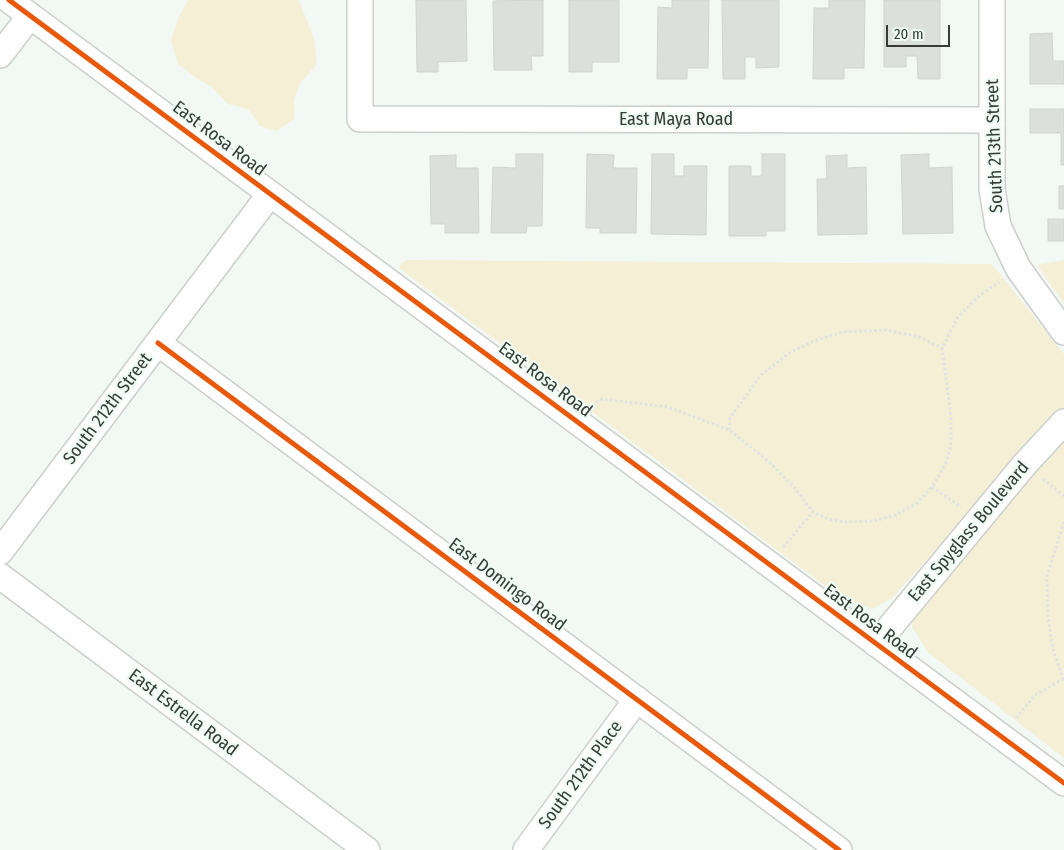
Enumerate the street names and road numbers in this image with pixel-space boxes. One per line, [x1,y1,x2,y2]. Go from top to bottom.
street label: South 213th Street [982,79,1008,213]
street label: East Rosa Road [168,97,270,181]
street label: East Maya Road [619,109,733,131]
street label: East Rosa Road [494,338,596,422]
street label: South 212th Street [59,349,157,469]
street label: East Spyglass Boulevard [904,457,1034,607]
street label: East Domingo Road [444,534,570,636]
street label: East Rosa Road [819,580,921,664]
street label: East Estrella Road [124,665,242,761]
street label: South 212th Place [535,717,627,833]

